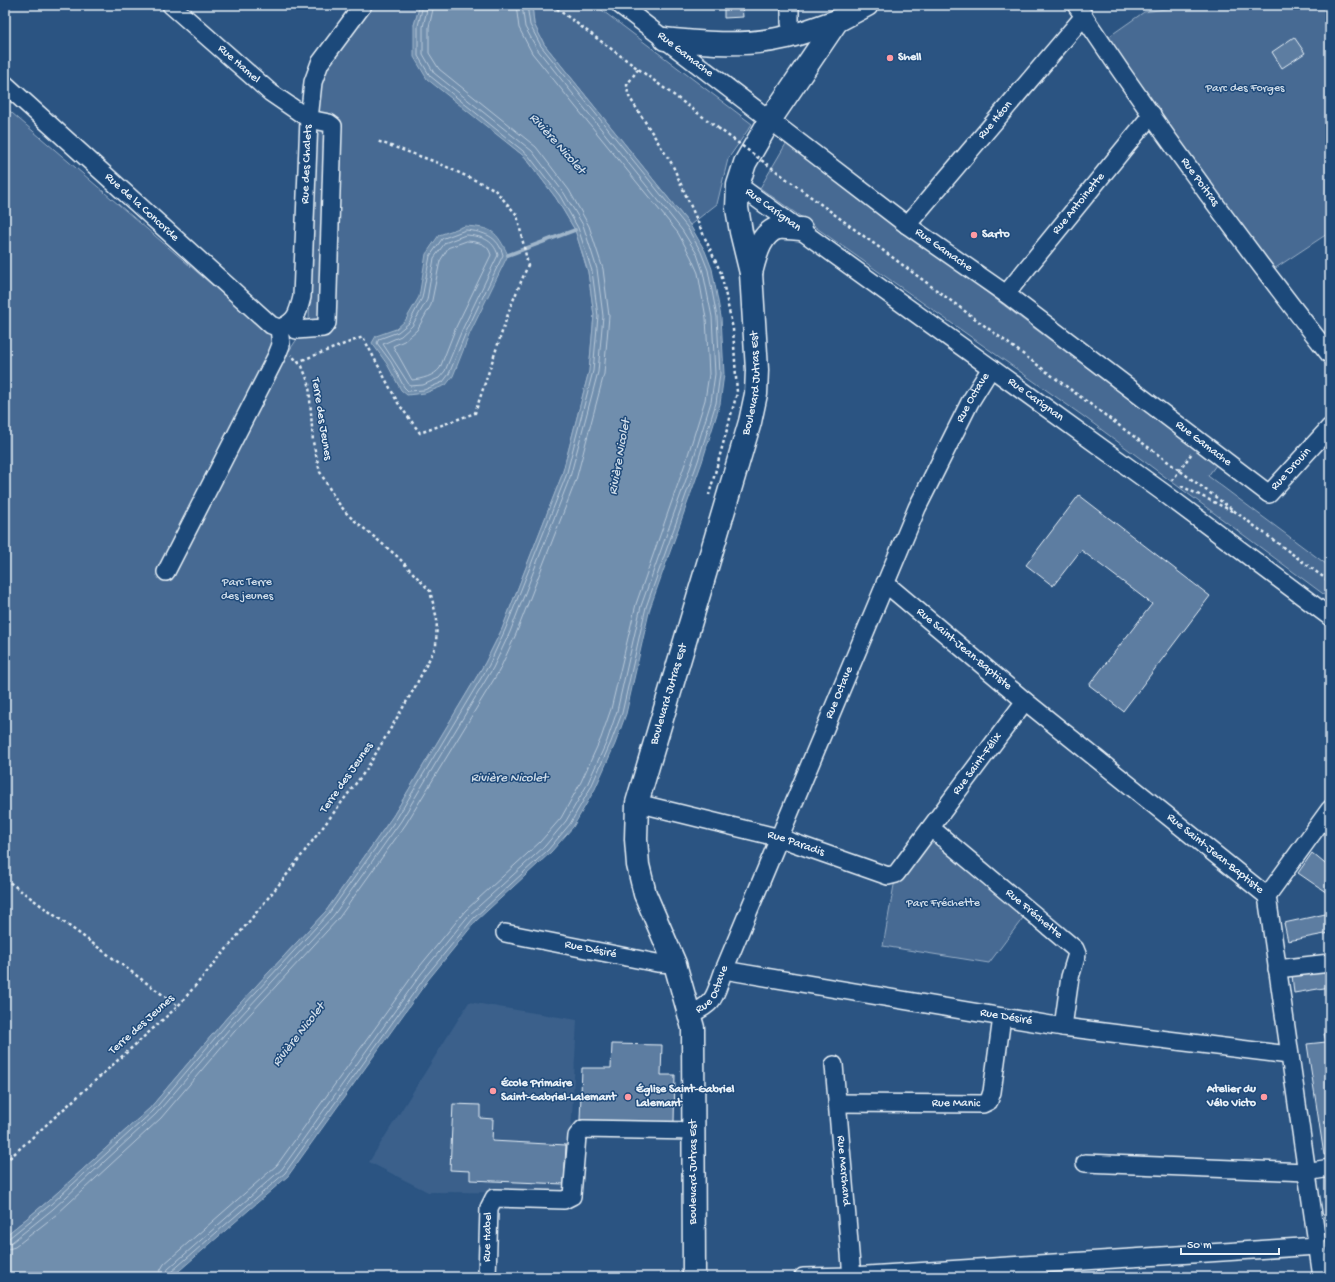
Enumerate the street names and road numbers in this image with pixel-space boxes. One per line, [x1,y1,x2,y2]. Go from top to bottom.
street label: Rue Gamache [654,29,717,81]
street label: Rue Hamel [214,42,263,87]
street label: Rue Héon [975,98,1016,143]
street label: Rue des Chalets [299,124,316,204]
street label: Rue Poitras [1177,155,1222,210]
street label: Rue de la Concorde [101,170,182,245]
street label: Rue Antoinette [1050,170,1109,238]
street label: Rue Carignan [742,185,804,235]
street label: Rue Gamache [912,225,976,276]
street label: Boulevard Jutras Est [739,330,764,438]
street label: Rue Octave [954,370,994,425]
street label: Rue Carignan [1005,375,1066,425]
street label: Terre des Jeunes [307,376,335,462]
street label: Rue Gamache [1172,418,1235,470]
street label: Rue Drouin [1268,445,1315,494]
street label: Rue Saint-Jean-Baptiste [913,605,1015,694]
street label: Boulevard Jutras Est [647,641,691,747]
street label: Rue Octave [823,664,857,721]
street label: Rue Saint-Félix [950,730,1006,798]
street label: Terre des Jeunes [317,739,377,817]
street label: Rue Saint-Jean-Baptiste [1164,811,1267,898]
street label: Rue Paradis [766,828,827,860]
street label: Rue Fréchette [1002,886,1066,943]
street label: Rue Désiré [563,938,618,962]
street label: Rue Octave [693,963,732,1017]
street label: Terre des Jeunes [106,992,178,1059]
street label: Rue Désiré [979,1006,1034,1029]
street label: Rue Manic [932,1097,981,1111]
street label: Boulevard Jutras Est [687,1119,701,1225]
street label: Rue Marchand [833,1135,853,1207]
street label: Rue Habel [480,1212,496,1262]

